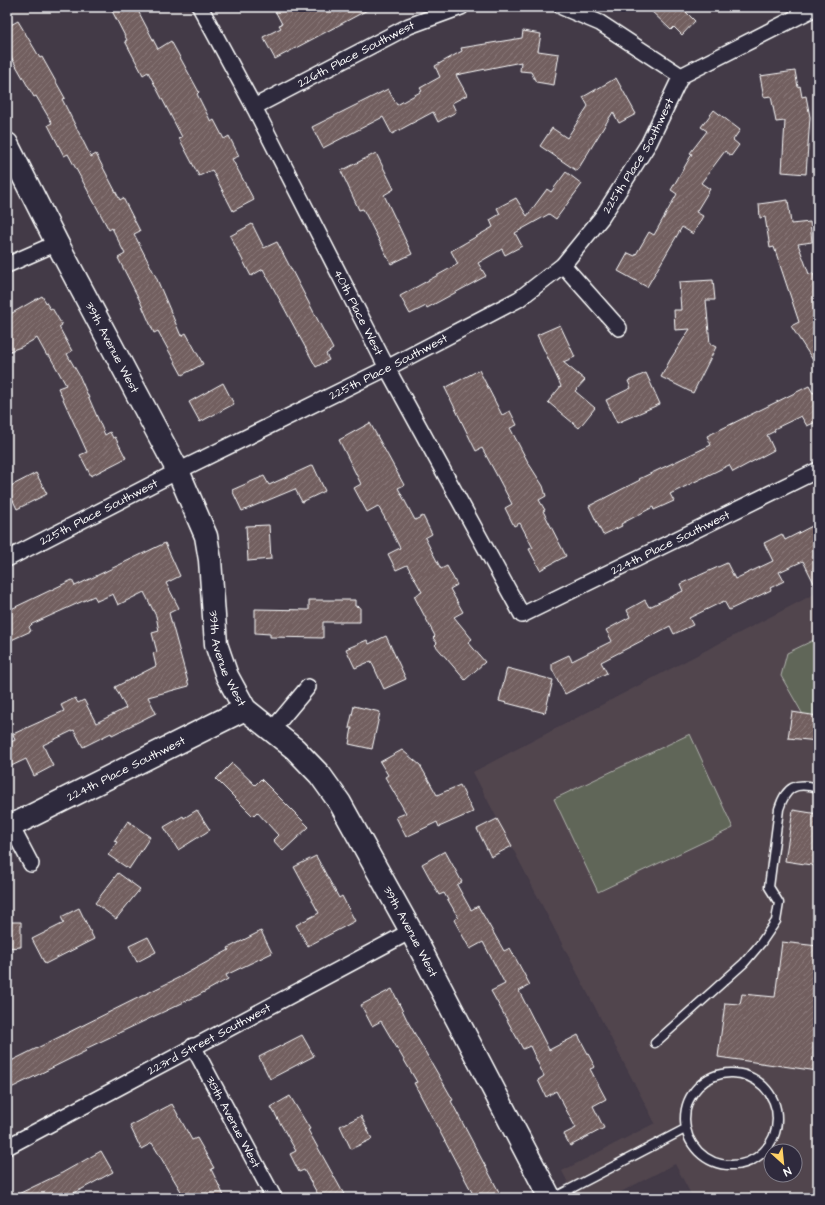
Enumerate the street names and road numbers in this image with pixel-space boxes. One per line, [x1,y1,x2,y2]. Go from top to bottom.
street label: 226th Place Southwest [294,16,417,91]
street label: 225th Place Southwest [598,95,678,217]
street label: 40th Place West [330,266,388,358]
street label: 39th Avenue West [81,299,144,396]
street label: 225th Place Southwest [326,329,451,404]
street label: 225th Place Southwest [36,474,161,549]
street label: 224th Place Southwest [608,506,733,579]
street label: 39th Avenue West [205,610,251,709]
street label: 224th Place Southwest [64,732,188,805]
street label: 39th Avenue West [379,883,442,980]
street label: 223rd Street Southwest [144,999,274,1079]
street label: 38th Avenue West [202,1073,265,1171]

